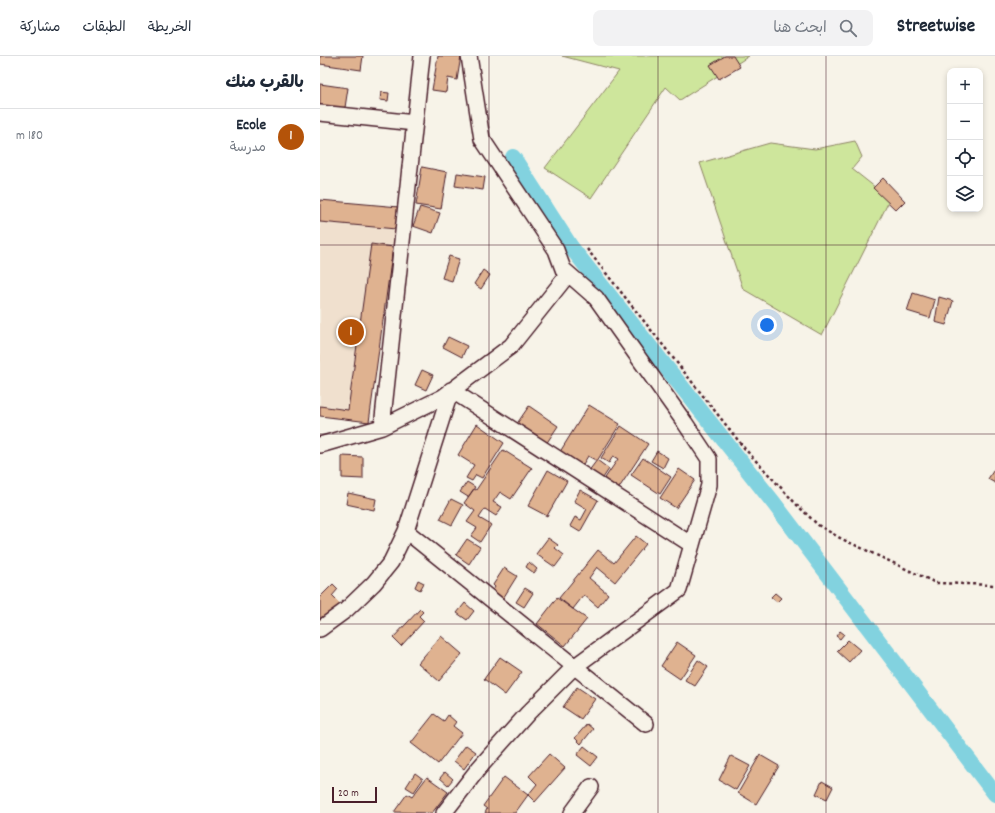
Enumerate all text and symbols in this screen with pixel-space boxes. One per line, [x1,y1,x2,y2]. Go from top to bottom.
search box [593,10,873,46]
text: Streetwise [897,14,975,41]
icon: search [837,17,859,39]
text: مشاركة [20,18,60,38]
text: الطبقات [82,18,126,38]
text: الخريطة [148,18,191,38]
text: ابحث هنا [773,18,827,40]
map controls [947,68,983,212]
button: + [947,68,983,104]
text: بالقرب منك [226,72,304,96]
button: − [947,104,983,140]
text: Ecole [236,115,266,137]
text: 180 m [16,127,43,146]
text: 1 [290,127,292,146]
text: مدرسة [230,139,266,158]
button: locate [947,140,983,176]
button: layers [947,176,983,212]
your location [757,315,777,335]
pin: 1 [338,317,364,347]
scale bar [332,785,377,804]
text: 20 m [338,786,359,802]

